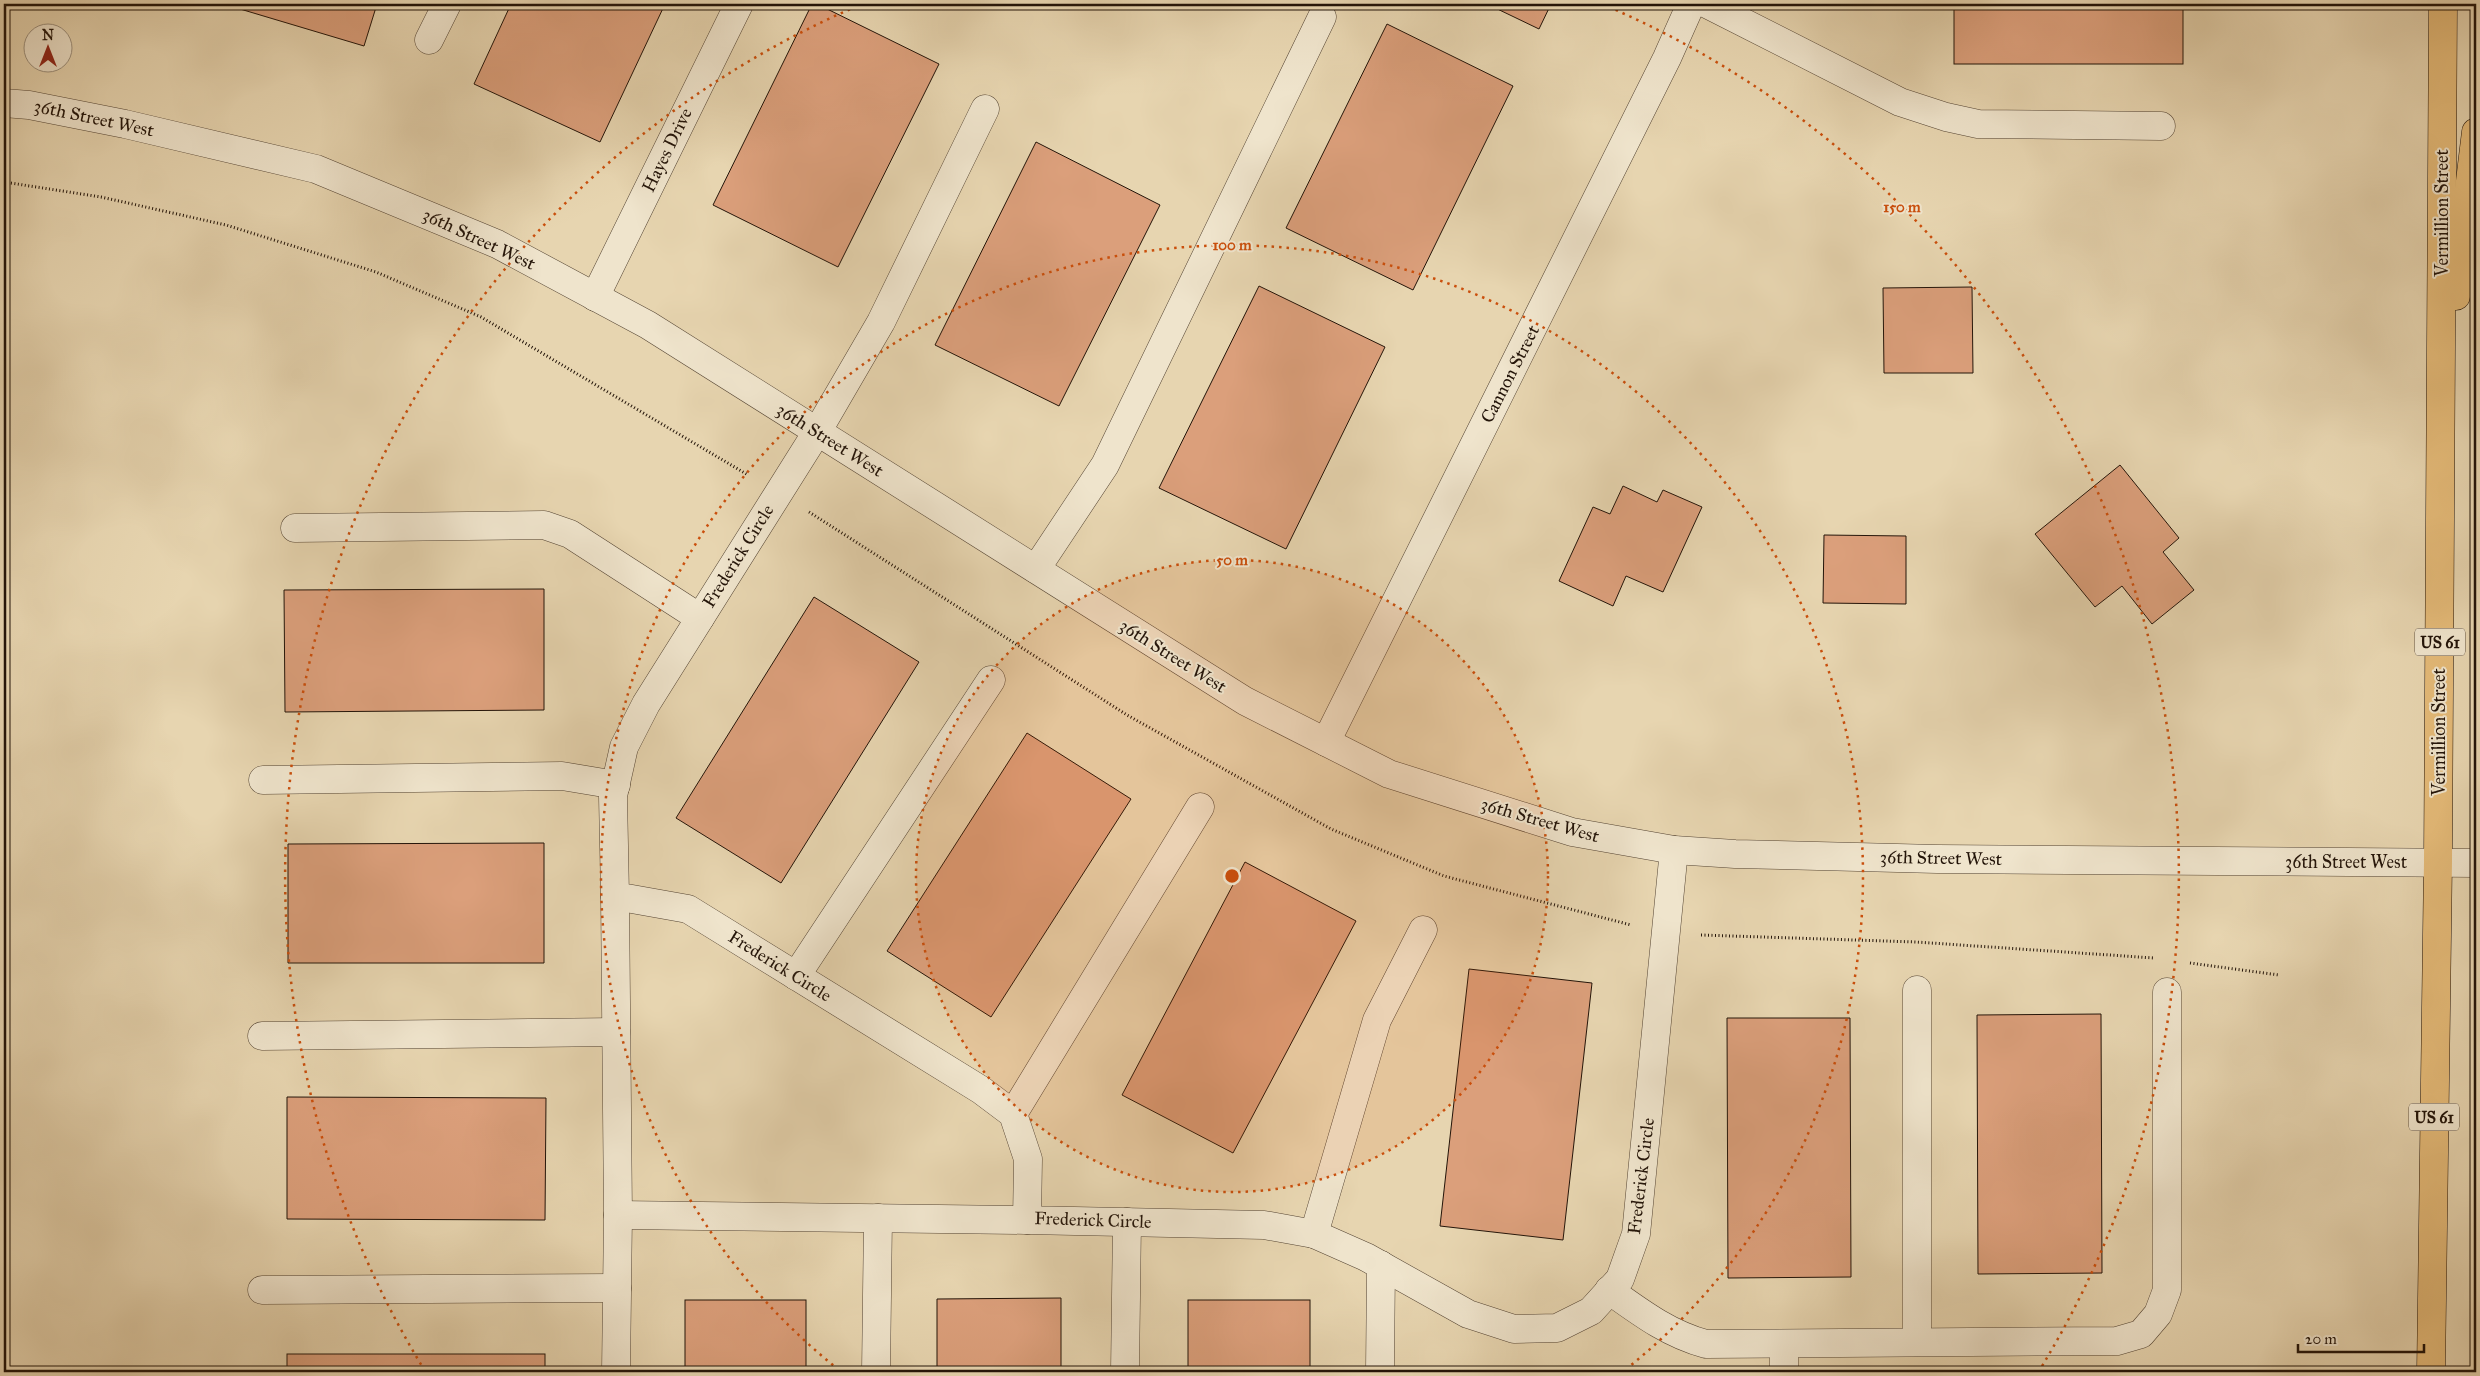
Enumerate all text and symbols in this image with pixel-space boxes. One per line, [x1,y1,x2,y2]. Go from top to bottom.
north arrow [22,22,72,72]
text: N [42,27,54,44]
street label: 36th Street West [32,95,157,142]
street label: Hayes Drive [637,104,697,196]
street label: Vermillion Street [2431,149,2453,278]
text: 150 m [1883,198,1921,216]
street label: 36th Street West [419,203,540,275]
text: 100 m [1212,236,1252,254]
street label: Cannon Street [1476,321,1544,427]
street label: 36th Street West [772,398,888,482]
street label: Frederick Circle [698,500,778,612]
text: 50 m [1216,551,1248,569]
street label: 36th Street West [1115,614,1231,698]
road number: US 61 [2415,628,2465,656]
street label: Vermillion Street [2428,668,2450,797]
street label: 36th Street West [1478,793,1602,848]
street label: 36th Street West [1880,846,2003,870]
street label: 36th Street West [2285,851,2408,873]
centre of rings [1223,867,1241,885]
street label: Frederick Circle [724,926,836,1006]
road number: US 61 [2409,1104,2459,1130]
street label: Frederick Circle [1623,1116,1659,1236]
street label: Frederick Circle [1034,1207,1152,1233]
scale bar [2298,1321,2424,1353]
text: 20 m [2305,1330,2337,1348]

